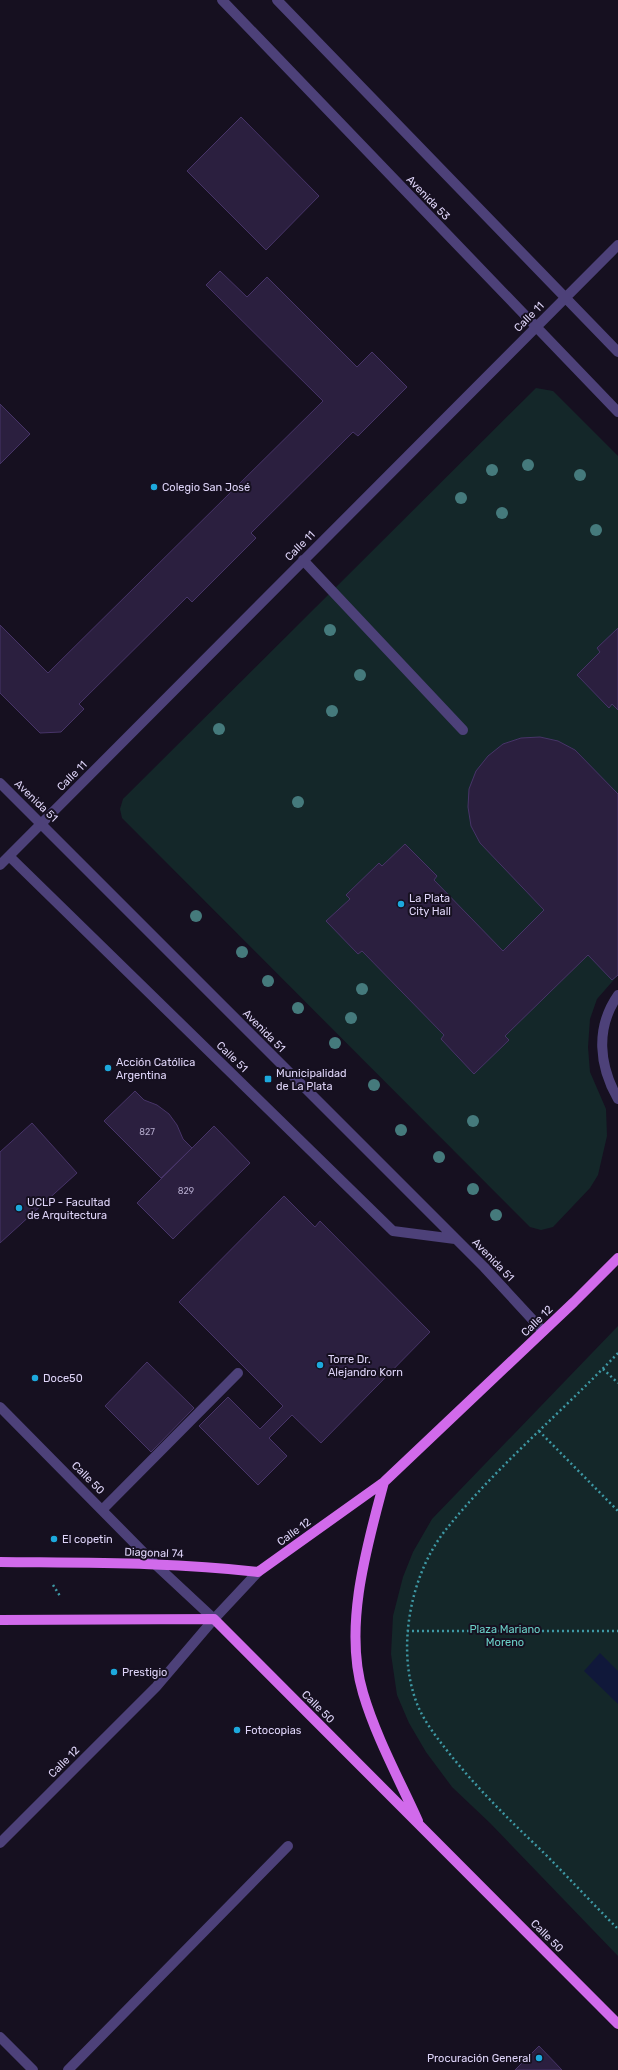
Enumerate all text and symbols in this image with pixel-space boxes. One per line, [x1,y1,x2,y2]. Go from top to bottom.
street label: Avenida 53 [404,173,453,223]
street label: Calle 11 [511,299,547,335]
place label: Colegio San José [162,481,250,494]
marker: Colegio San José [149,482,159,492]
street label: Calle 11 [282,528,318,564]
street label: Calle 11 [54,758,90,794]
street label: Avenida 51 [12,777,60,825]
place label: La Plata City Hall [409,892,451,918]
marker: La Plata City Hall [396,899,406,909]
street label: Avenida 51 [240,1007,288,1055]
street label: Calle 51 [214,1039,250,1075]
place label: Acción Católica Argentina [116,1056,195,1082]
marker: Acción Católica Argentina [103,1063,113,1073]
place label: Municipalidad de La Plata [276,1067,347,1093]
marker: Municipalidad de La Plata [263,1074,273,1084]
house number: 827 [139,1127,155,1137]
house number: 829 [178,1186,194,1196]
place label: UCLP - Facultad de Arquitectura [27,1196,110,1222]
marker: UCLP - Facultad de Arquitectura [14,1203,24,1213]
street label: Avenida 51 [469,1236,517,1284]
street label: Calle 12 [519,1303,555,1339]
place label: Torre Dr. Alejandro Korn [328,1353,403,1379]
marker: Torre Dr. Alejandro Korn [315,1360,325,1370]
place label: Doce50 [43,1372,83,1385]
marker: Doce50 [30,1373,40,1383]
street label: Calle 50 [69,1459,107,1497]
street label: Calle 12 [274,1515,314,1549]
place label: El copetin [62,1533,113,1546]
marker: El copetin [49,1534,59,1544]
street label: Diagonal 74 [124,1545,184,1561]
park label: Plaza Mariano Moreno [470,1623,540,1649]
place label: Prestigio [122,1666,167,1679]
marker: Prestigio [109,1667,119,1677]
street label: Calle 50 [299,1688,337,1726]
place label: Fotocopias [245,1724,302,1737]
marker: Fotocopias [232,1725,242,1735]
street label: Calle 12 [46,1744,82,1780]
street label: Calle 50 [528,1917,566,1955]
place label: Procuración General [427,2052,531,2065]
marker: Procuración General [534,2053,544,2063]

